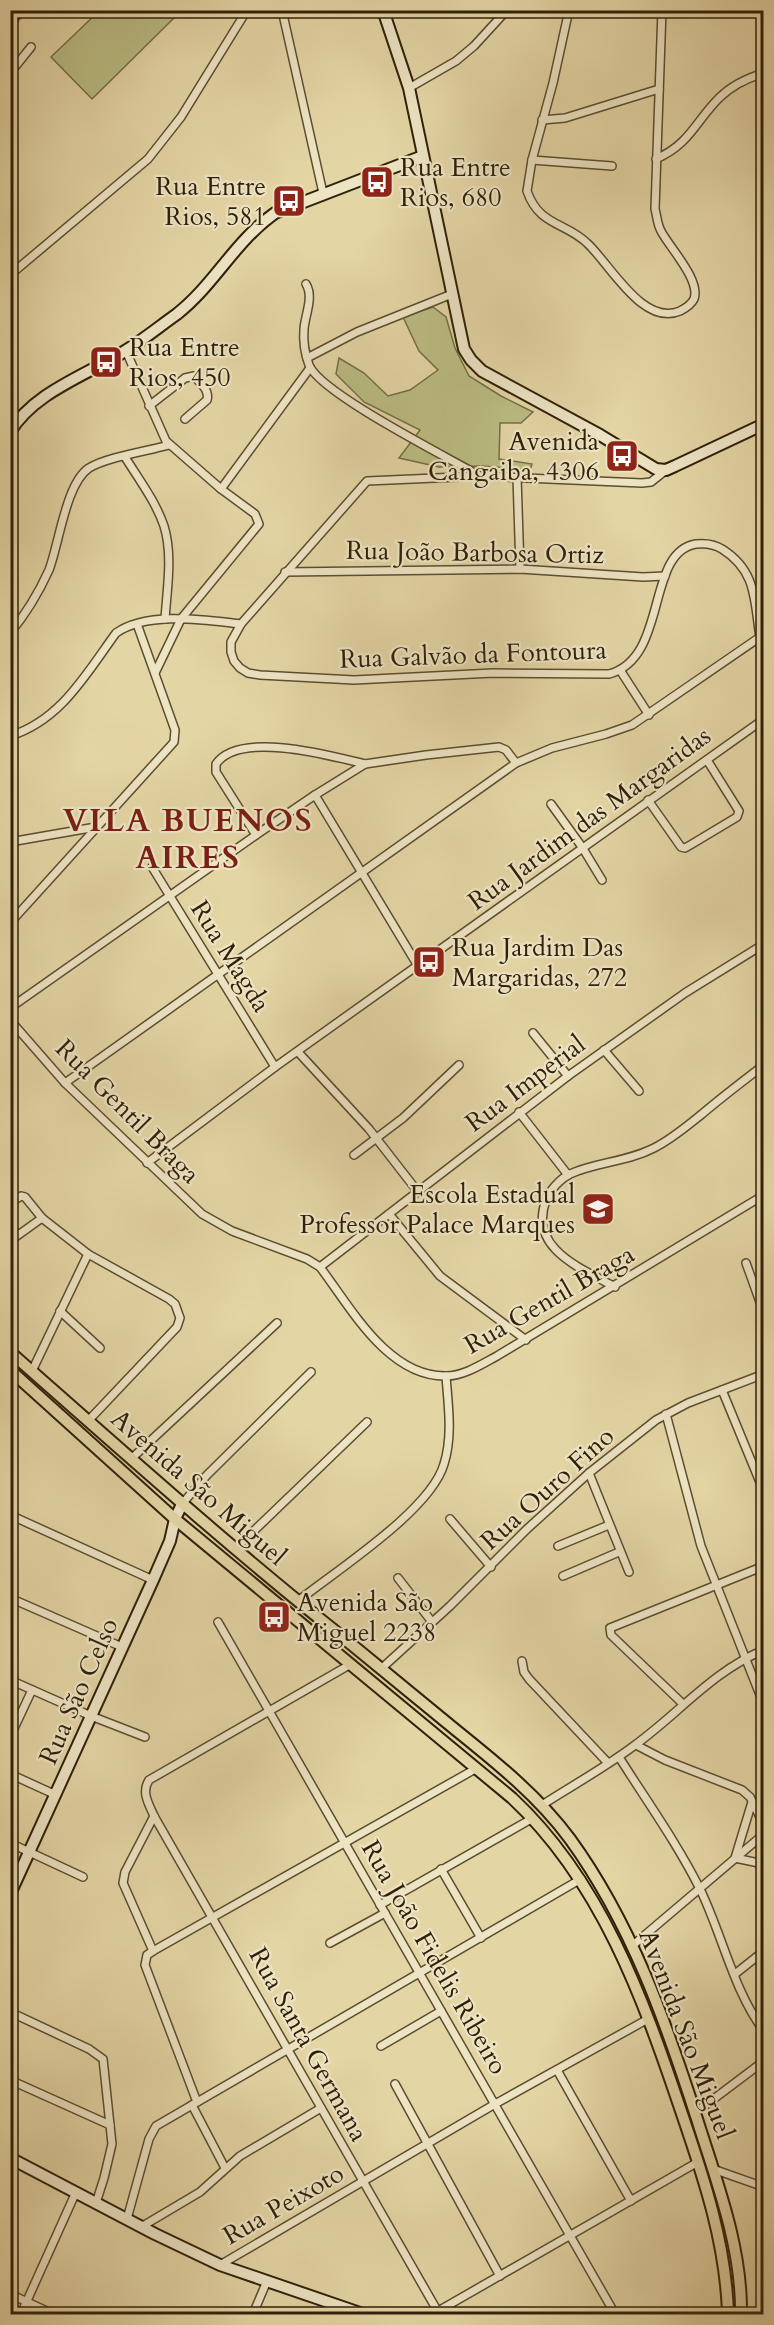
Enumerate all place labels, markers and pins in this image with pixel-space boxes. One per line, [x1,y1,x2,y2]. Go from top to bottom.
place label: Rua Entre Rios, 680 [400,150,511,215]
bus stop icon: Rua Entre Rios, 680 [359,164,395,200]
place label: Rua Entre Rios, 581 [155,169,266,234]
bus stop icon: Rua Entre Rios, 581 [271,183,307,219]
place label: Rua Entre Rios, 450 [129,330,240,395]
bus stop icon: Rua Entre Rios, 450 [88,344,124,380]
place label: Avenida Cangaiba, 4306 [428,424,599,489]
bus stop icon: Avenida Cangaiba, 4306 [604,438,640,474]
place label: Rua Jardim Das Margaridas, 272 [452,930,627,995]
bus stop icon: Rua Jardim Das Margaridas, 272 [411,944,447,980]
place label: Escola Estadual Professor Palace Marques [299,1177,575,1242]
school or university icon: Escola Estadual Professor Palace Marques [580,1191,616,1227]
place label: Avenida São Miguel 2238 [297,1585,436,1650]
bus stop icon: Avenida São Miguel 2238 [256,1599,292,1635]

